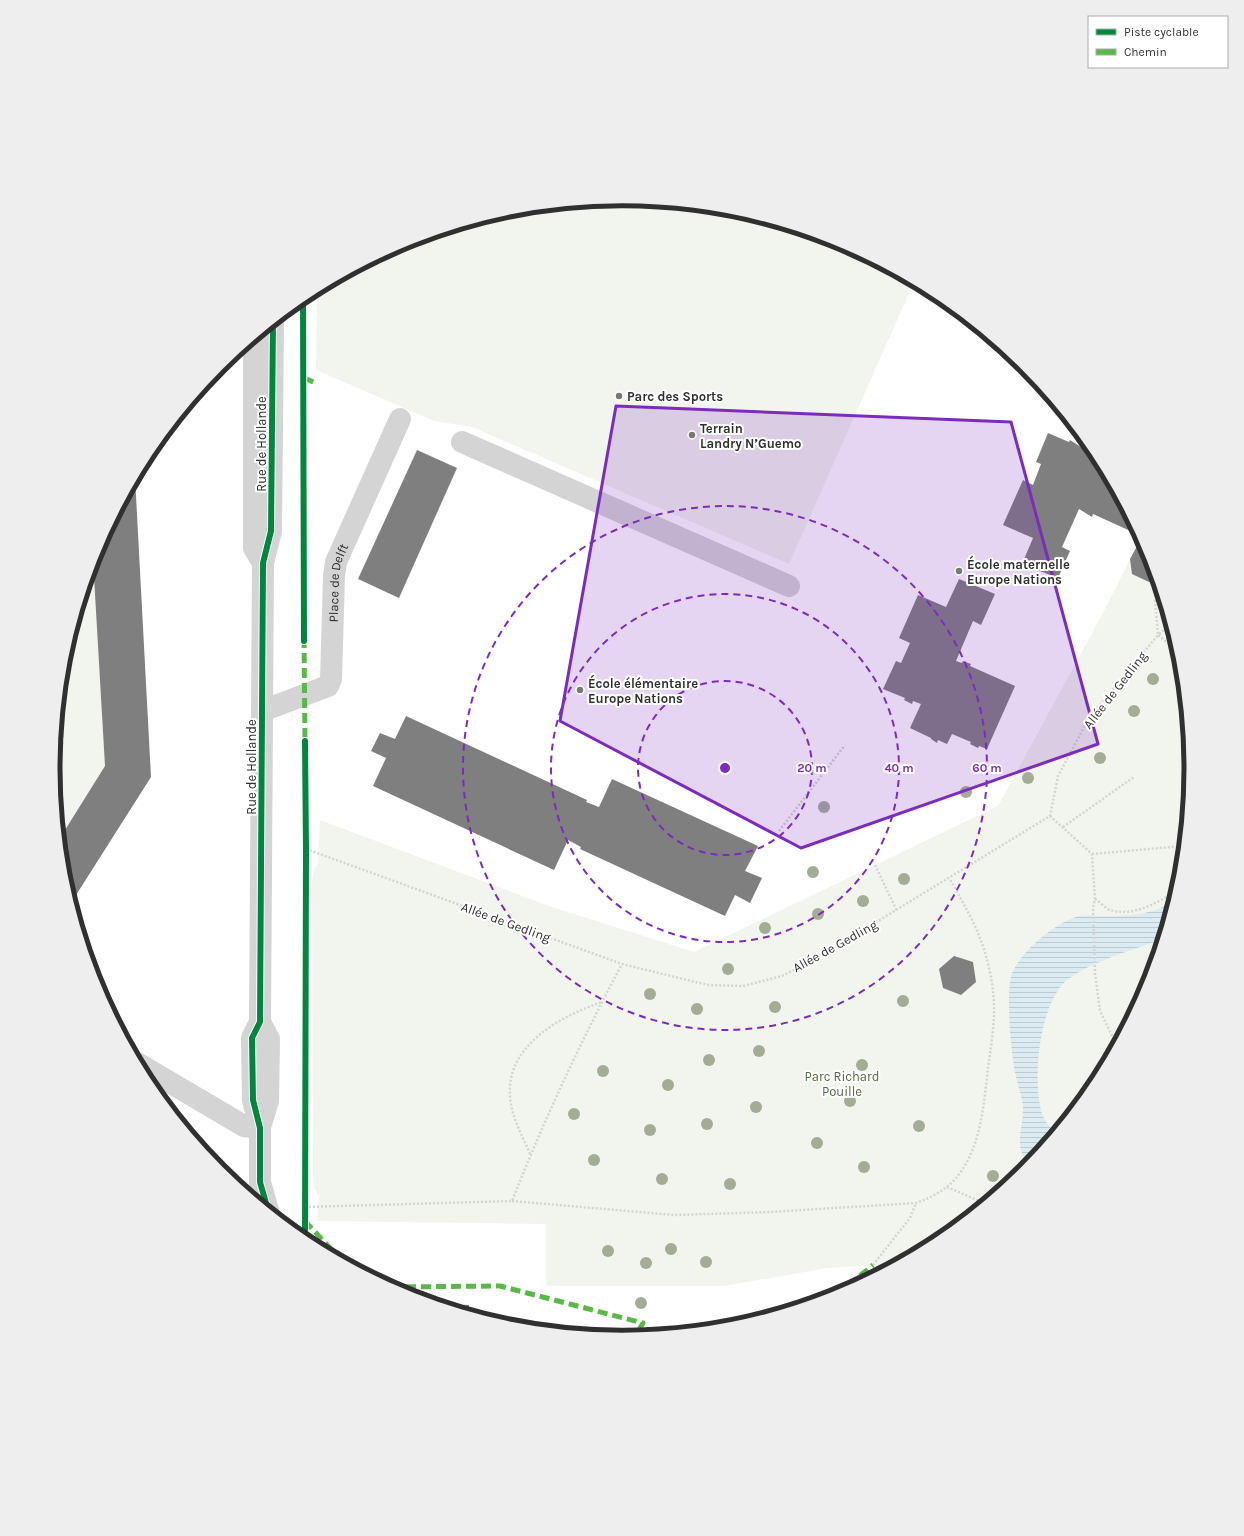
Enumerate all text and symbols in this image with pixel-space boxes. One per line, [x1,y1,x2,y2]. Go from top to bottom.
legend [1088,16,1228,68]
text: Piste cyclable [1124,25,1199,39]
text: Chemin [1124,45,1167,59]
place label: Parc des Sports [627,389,723,404]
marker: Parc des Sports [614,391,624,401]
street label: Rue de Hollande [254,396,269,492]
place label: Terrain Landry N’Guemo [700,421,801,451]
marker: Terrain Landry N’Guemo [687,430,697,440]
street label: Place de Delft [325,541,351,623]
place label: École maternelle Europe Nations [967,555,1070,587]
marker: École maternelle Europe Nations [954,566,964,576]
street label: Allée de Gedling [1080,648,1150,732]
place label: École élémentaire Europe Nations [588,674,698,706]
marker: École élémentaire Europe Nations [575,685,585,695]
street label: Rue de Hollande [244,719,259,815]
centre of rings [718,761,732,775]
text: 20 m [797,761,827,775]
text: 40 m [884,761,914,775]
text: 60 m [972,761,1002,775]
street label: Allée de Gedling [459,899,553,945]
street label: Allée de Gedling [790,916,880,975]
park label: Parc Richard Pouille [805,1069,879,1099]

